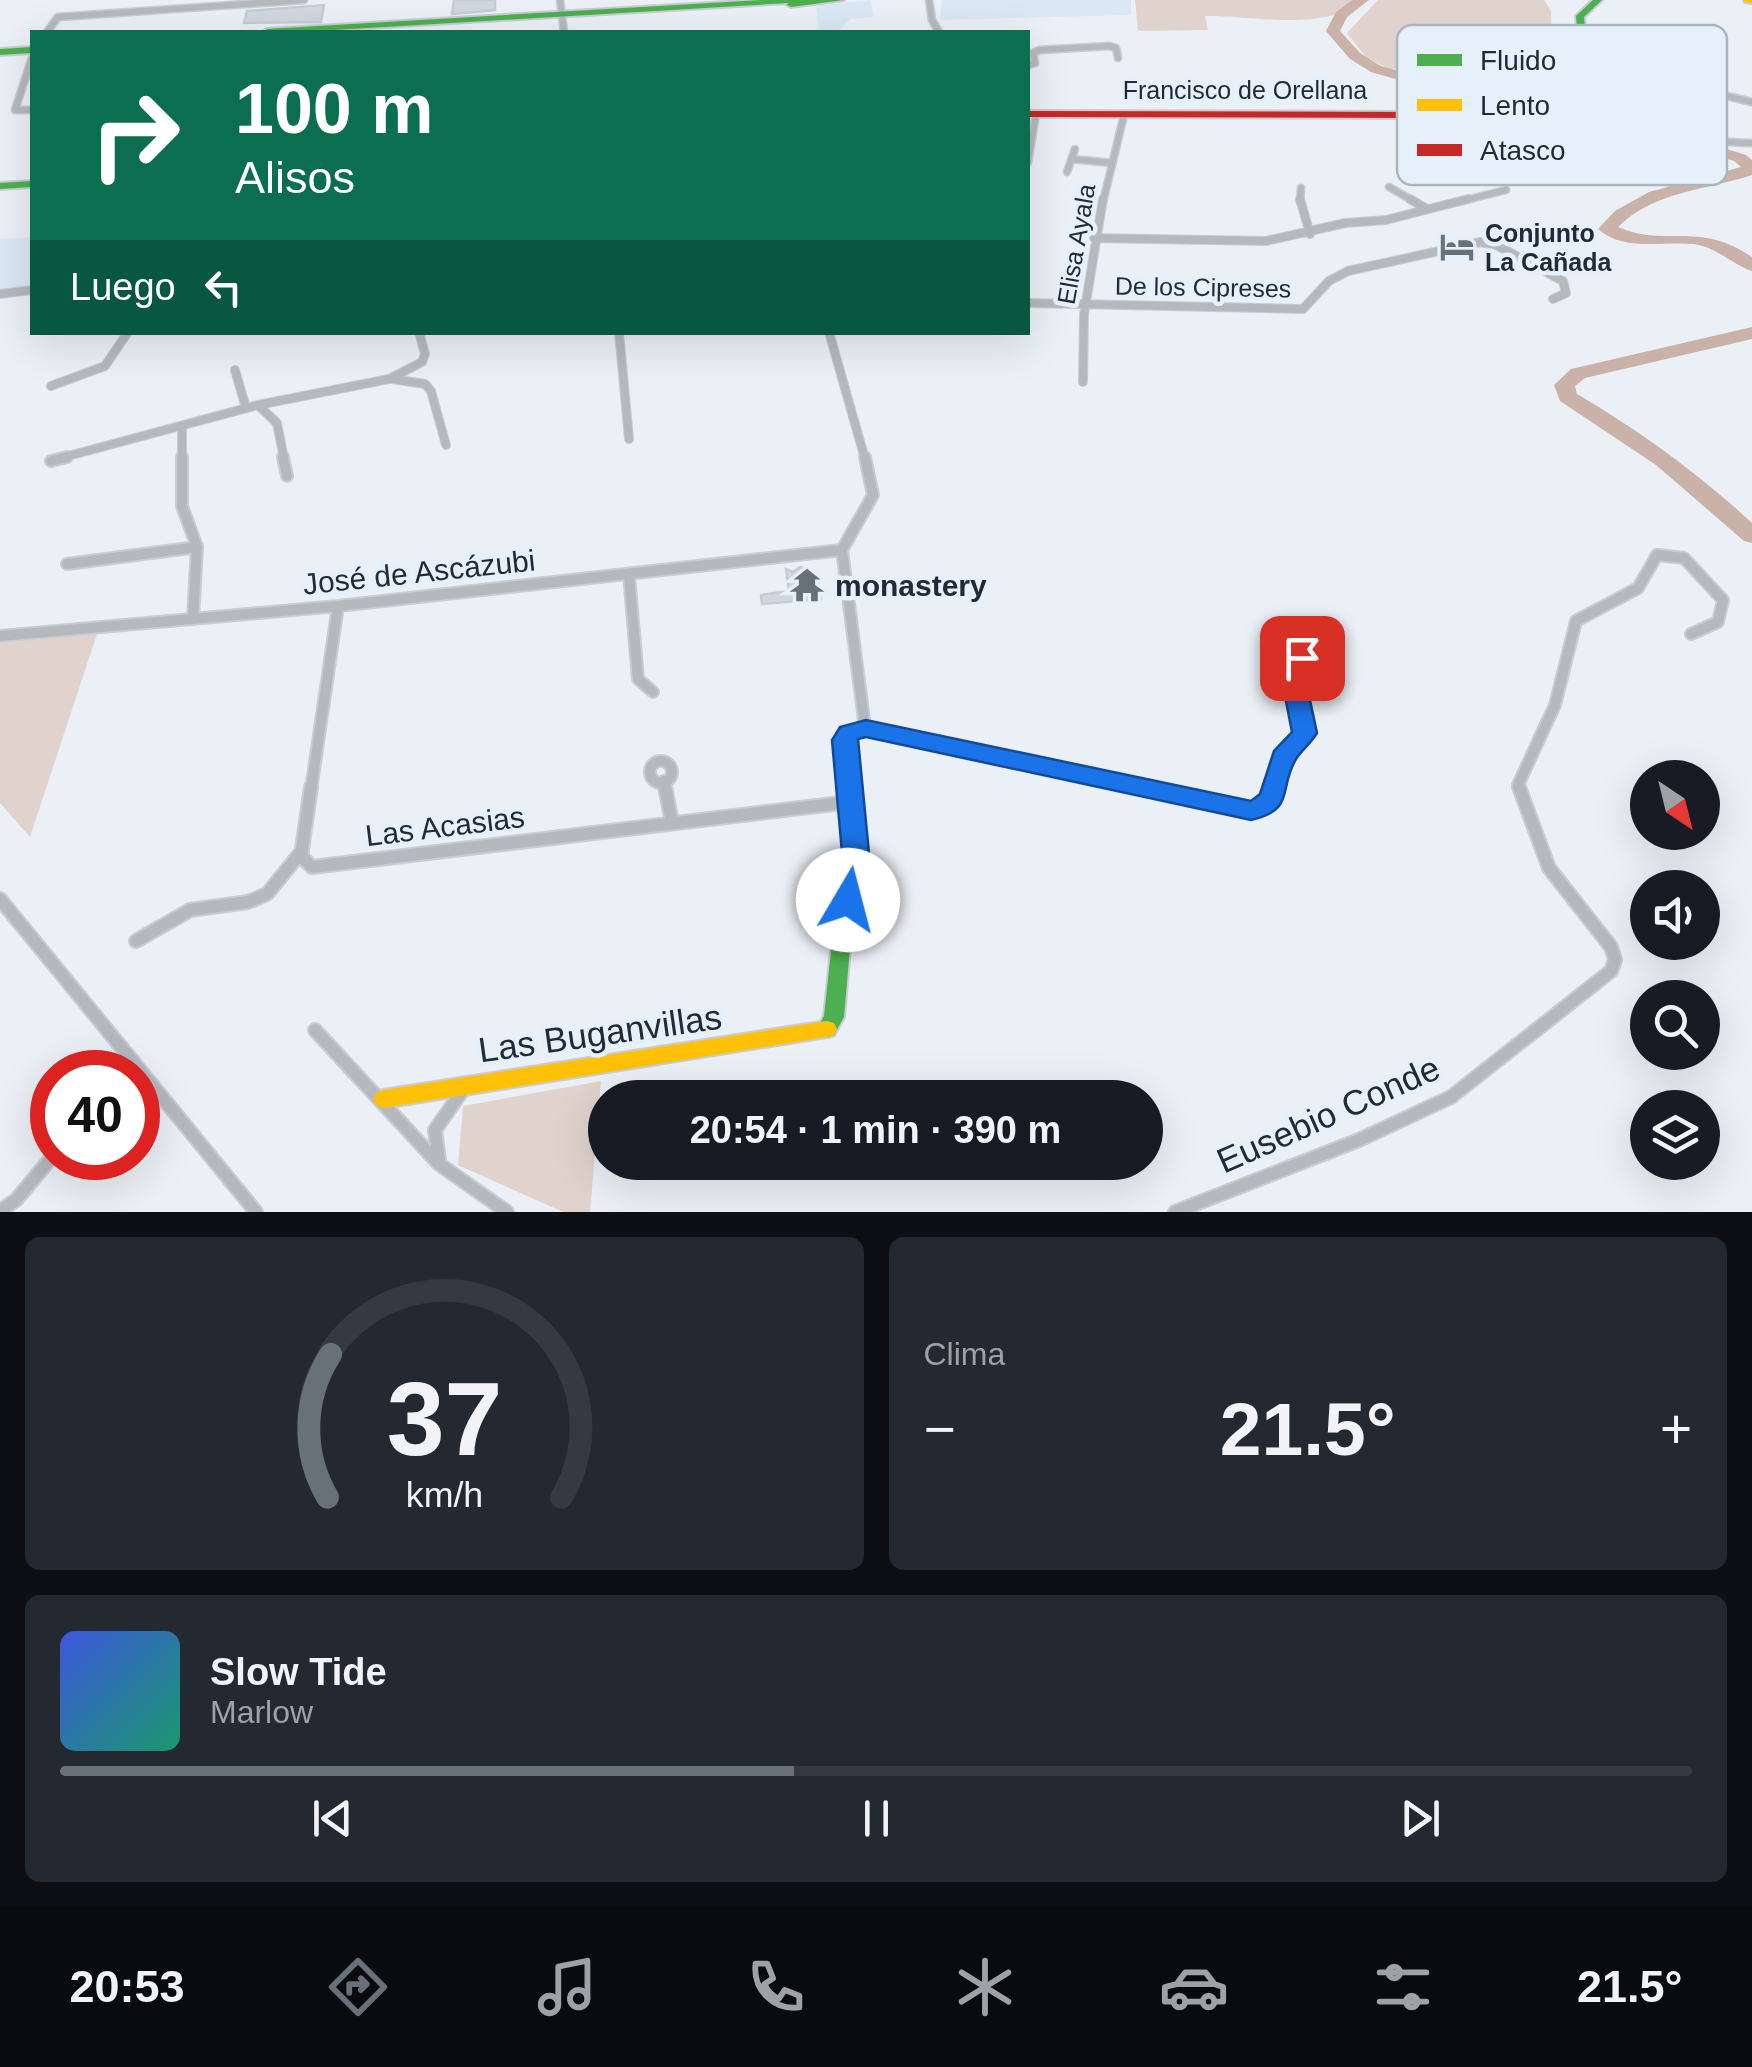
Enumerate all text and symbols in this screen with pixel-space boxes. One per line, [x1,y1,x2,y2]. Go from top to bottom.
legend [1397,25,1727,185]
text: Fluido [1480,45,1556,76]
icon: right [70,70,200,200]
text: 100 m [235,70,433,148]
street label: Francisco de Orellana [1123,76,1367,104]
text: Lento [1480,90,1550,121]
text: Atasco [1480,135,1566,166]
text: Alisos [235,152,355,203]
street label: Elisa Ayala [1052,181,1100,306]
place label: Conjunto La Cañada [1485,219,1613,276]
hotel icon: Conjunto La Cañada [1438,228,1476,266]
icon: left [196,260,251,315]
text: Luego [70,266,176,308]
street label: De los Cipreses [1115,271,1291,303]
street label: José de Ascázubi [301,543,537,601]
temple icon: monastery [788,566,826,604]
place label: monastery [835,569,987,602]
pin [1260,616,1345,701]
icon: arrive [1275,631,1330,686]
north arrow [1630,760,1720,850]
map controls [1630,760,1720,1180]
street label: Las Acasias [364,800,526,852]
position arrow [796,848,900,952]
button: sound [1630,870,1720,960]
button: search [1630,980,1720,1070]
street label: Las Buganvillas [476,997,724,1069]
street label: Eusebio Conde [1211,1048,1445,1180]
speed limit sign: 40 [30,1050,160,1180]
button: layers [1630,1090,1720,1180]
text: 20:54 · 1 min · 390 m [690,1109,1061,1151]
text: Clima [924,1336,1005,1372]
text: 37 [386,1361,502,1477]
text: 21.5° [1220,1387,1396,1471]
text: − [924,1398,956,1460]
text: + [1660,1398,1692,1460]
text: km/h [406,1475,483,1515]
text: Slow Tide [210,1651,387,1693]
text: Marlow [210,1694,313,1730]
icon: previous [305,1791,360,1846]
icon: pause [849,1791,904,1846]
icon: next [1393,1791,1448,1846]
icon: directions [323,1952,393,2022]
icon: music [532,1952,602,2022]
icon: phone [741,1952,811,2022]
icon: climate [950,1952,1020,2022]
icon: car [1159,1952,1229,2022]
icon: filters [1368,1952,1438,2022]
text: 20:53 [69,1961,185,2012]
text: 21.5° [1577,1961,1682,2012]

